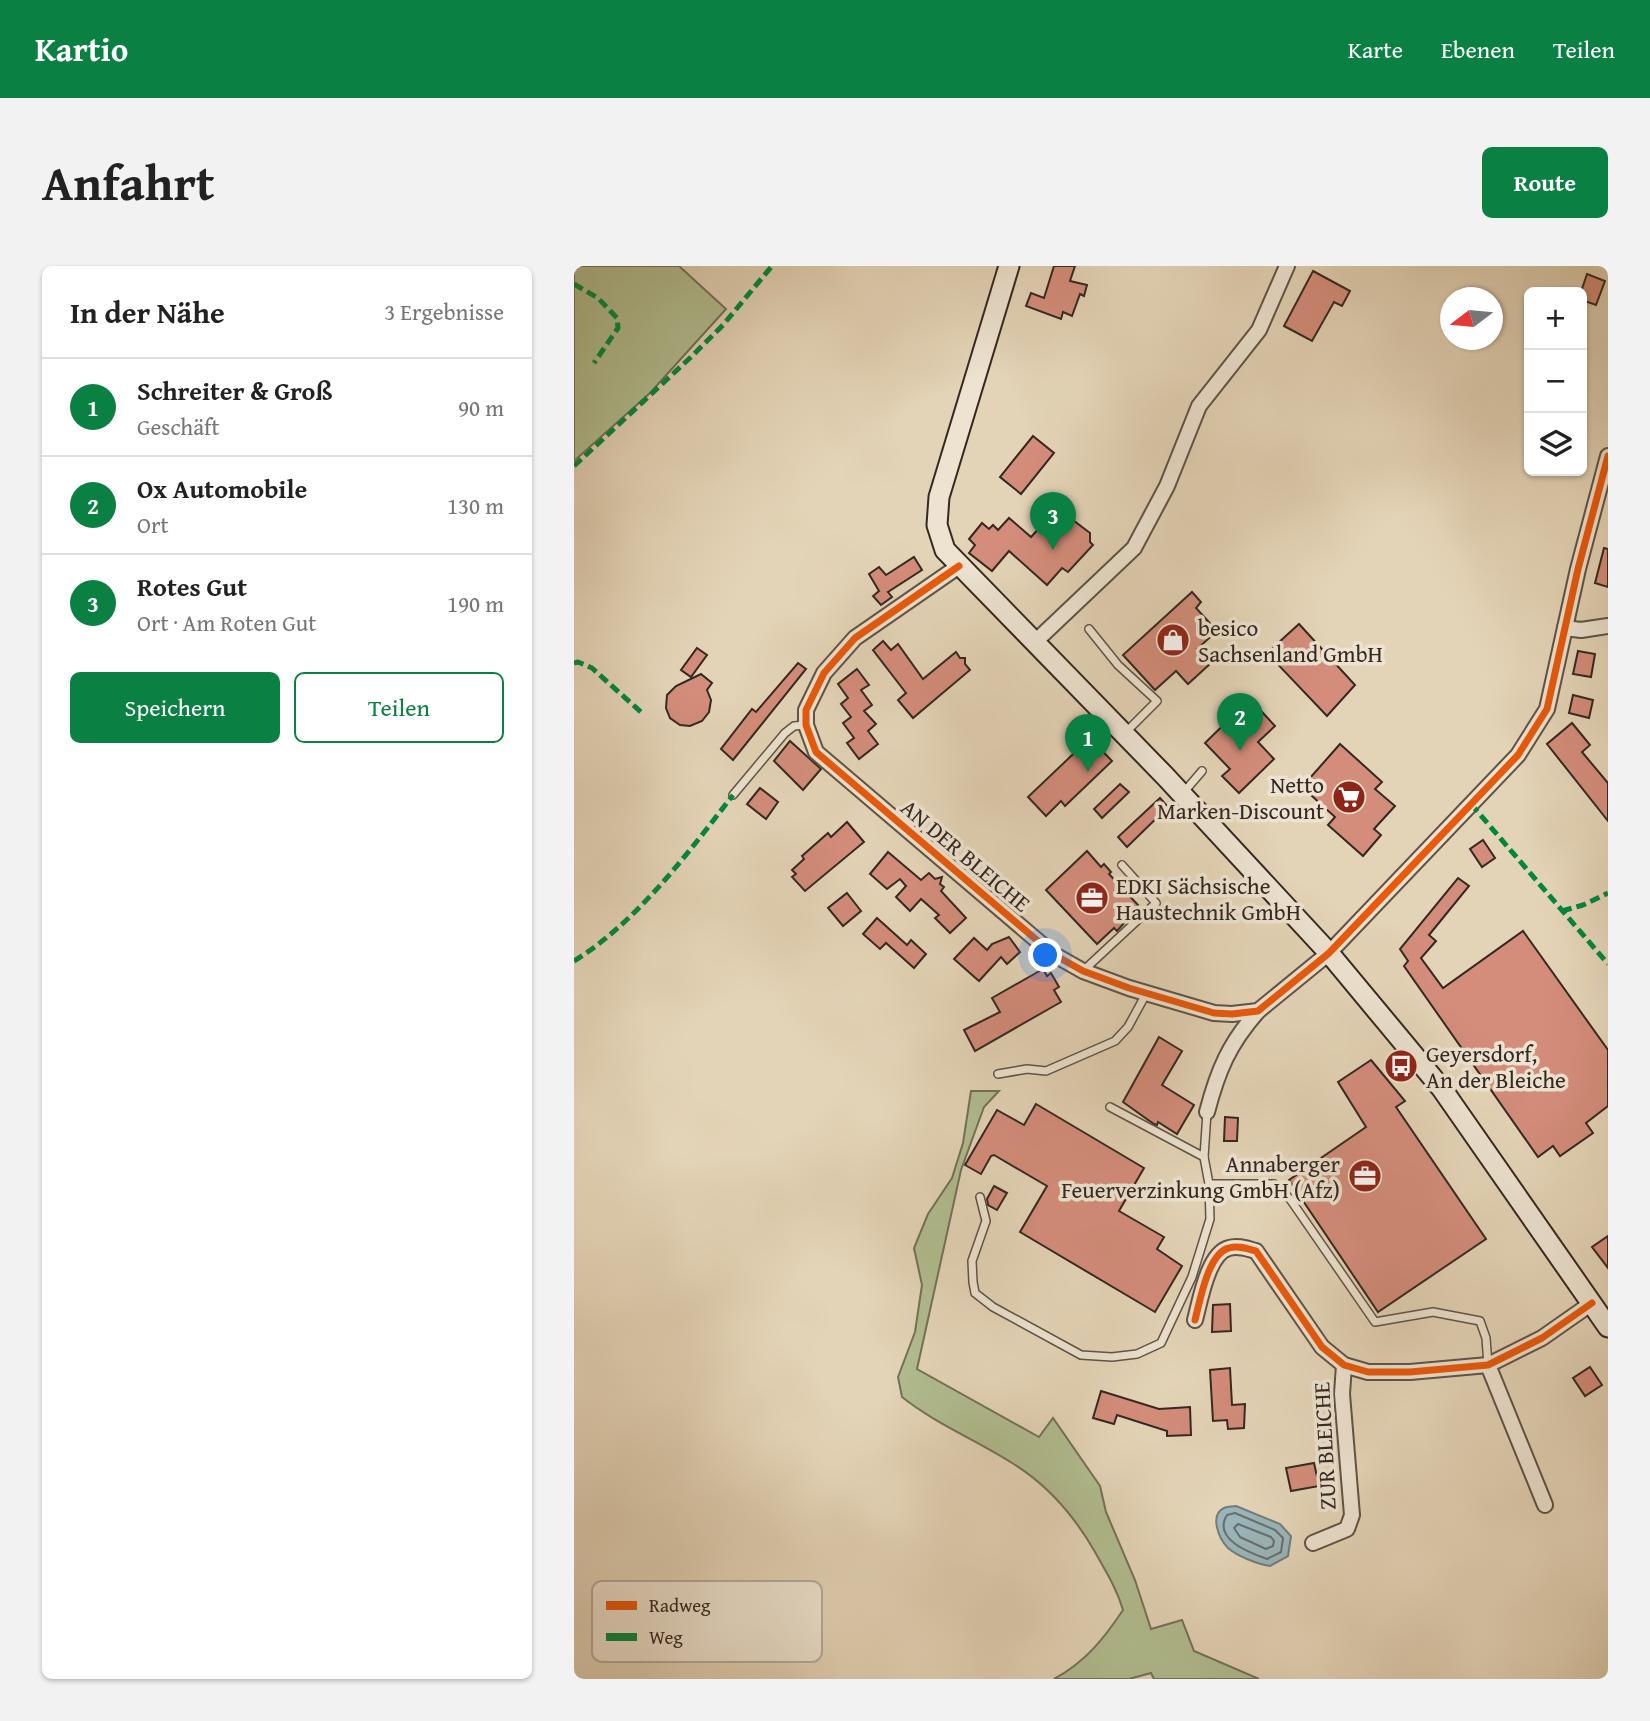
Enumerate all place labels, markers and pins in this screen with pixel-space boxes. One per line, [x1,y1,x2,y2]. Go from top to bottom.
pin: 3 [1030,492,1076,550]
place label: besico Sachsenland GmbH [1198,611,1383,670]
shop icon: besico Sachsenland GmbH [1154,621,1192,659]
pin: 2 [1217,693,1263,751]
pin: 1 [1065,714,1111,772]
place label: Netto Marken-Discount [1157,768,1324,827]
supermarket icon: Netto Marken-Discount [1330,778,1368,816]
place label: EDKI Sächsische Haustechnik GmbH [1116,869,1301,928]
office icon: EDKI Sächsische Haustechnik GmbH [1073,879,1111,917]
place label: Geyersdorf, An der Bleiche [1426,1037,1566,1096]
bus stop icon: Geyersdorf, An der Bleiche [1382,1047,1420,1085]
place label: Annaberger Feuerverzinkung GmbH (Afz) [1061,1147,1341,1206]
office icon: Annaberger Feuerverzinkung GmbH (Afz) [1346,1157,1384,1195]

